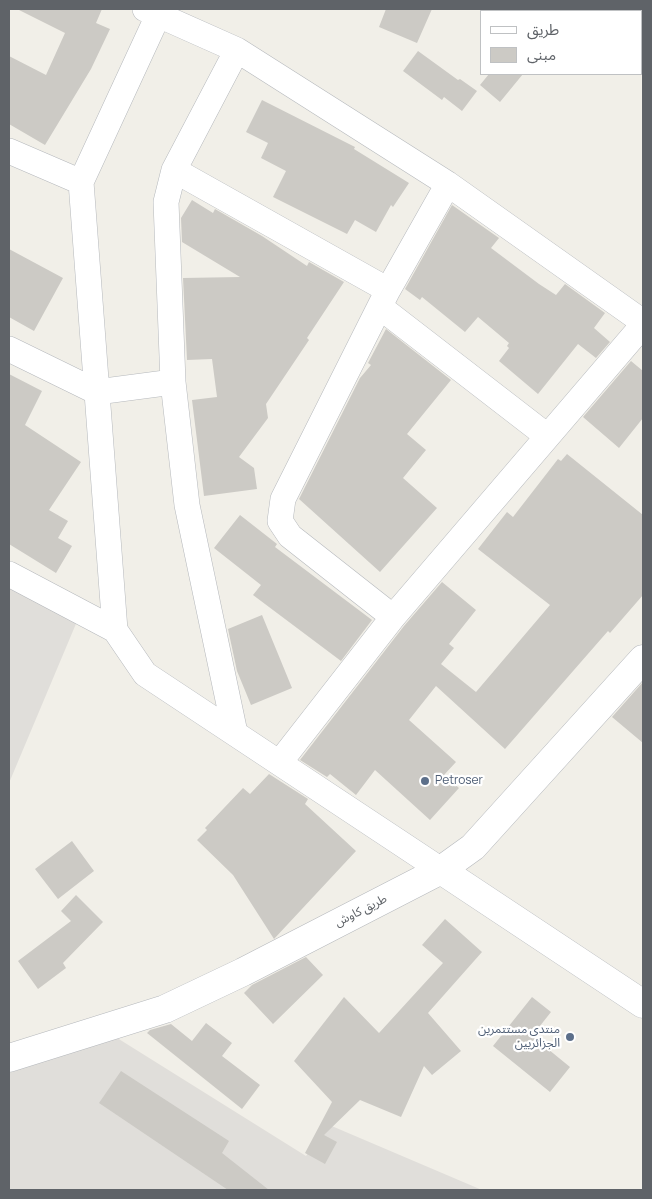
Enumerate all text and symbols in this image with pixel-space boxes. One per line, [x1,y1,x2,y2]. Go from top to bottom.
legend [480,10,642,75]
text: طريق [527,19,559,40]
text: مبنى [527,44,556,65]
place label: Petroser [435,774,483,788]
marker: Petroser [419,775,431,787]
street label: طريق كاوش [333,892,389,930]
place label: منتدى مستتمرين الجزائريين [478,1023,560,1051]
marker: منتدى مستتمرين الجزائريين [564,1031,576,1043]

